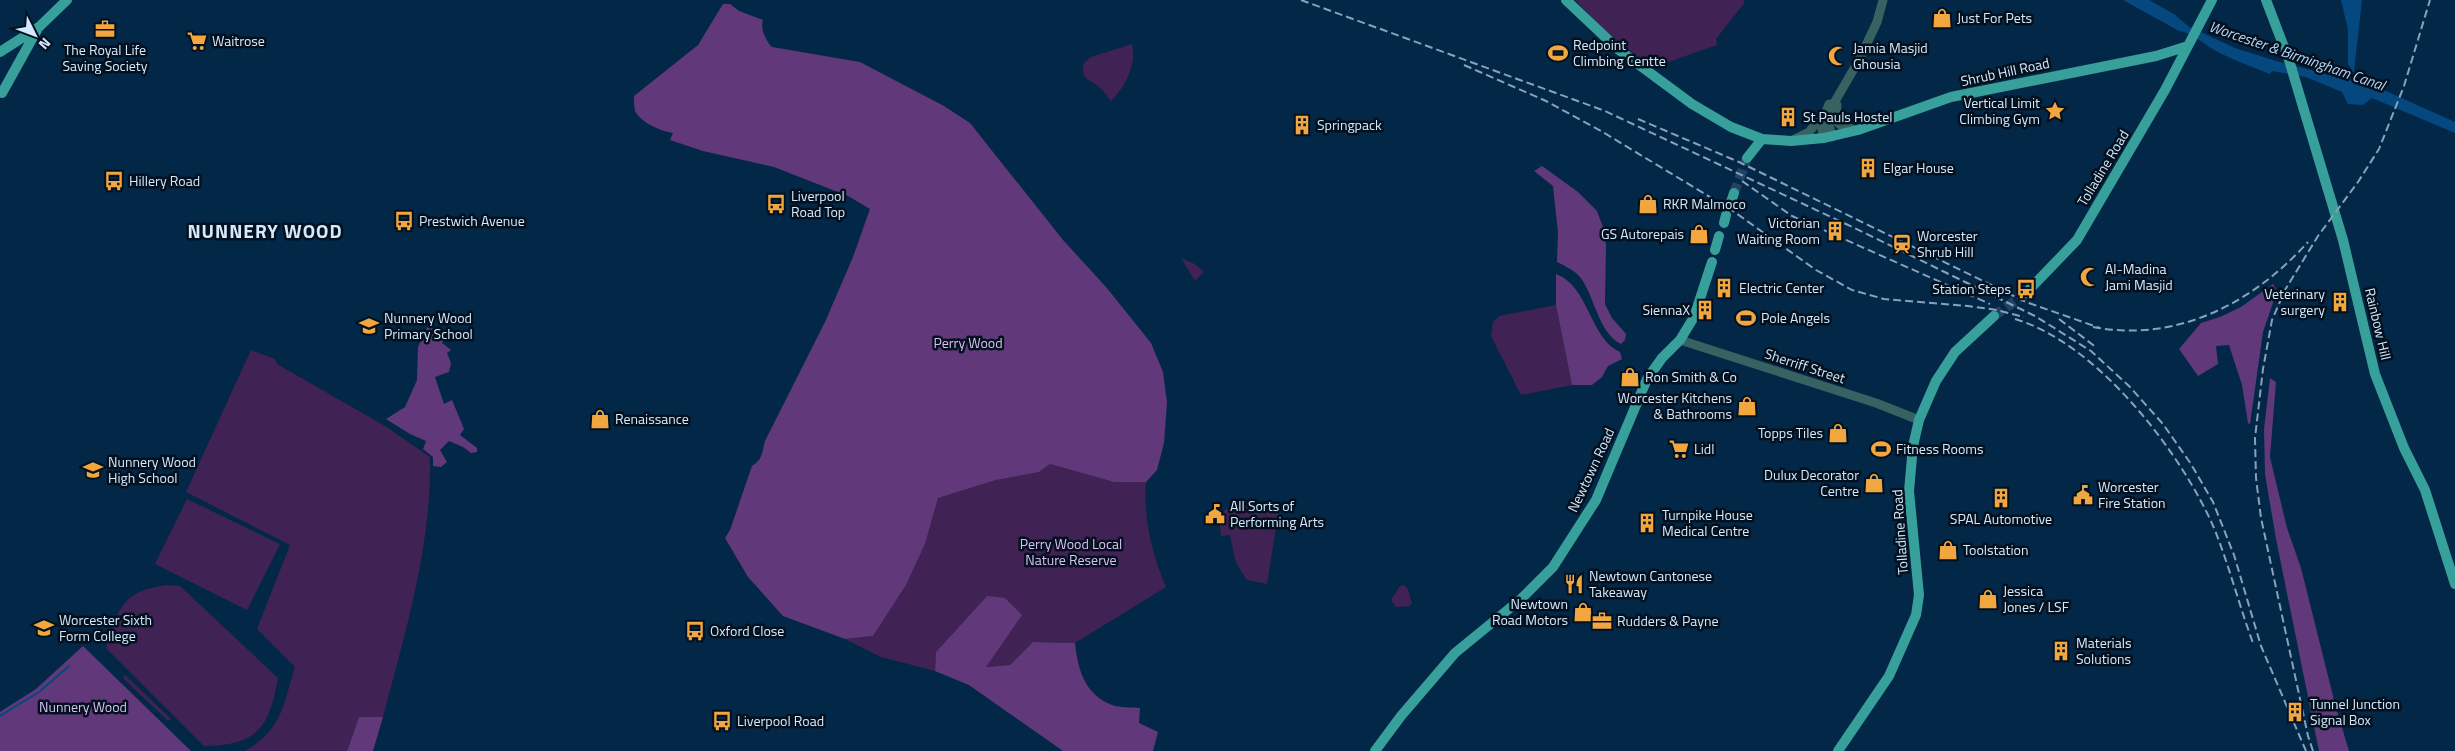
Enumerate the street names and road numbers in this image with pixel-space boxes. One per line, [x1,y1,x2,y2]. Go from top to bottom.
street label: Shrub Hill Road [1959,52,2051,91]
street label: Tolladine Road [2072,126,2134,210]
street label: Rainbow Hill [2360,286,2397,362]
street label: Sherriff Street [1762,343,1848,388]
street label: Newtown Road [1562,424,1619,515]
street label: Tolladine Road [1886,489,1913,575]

